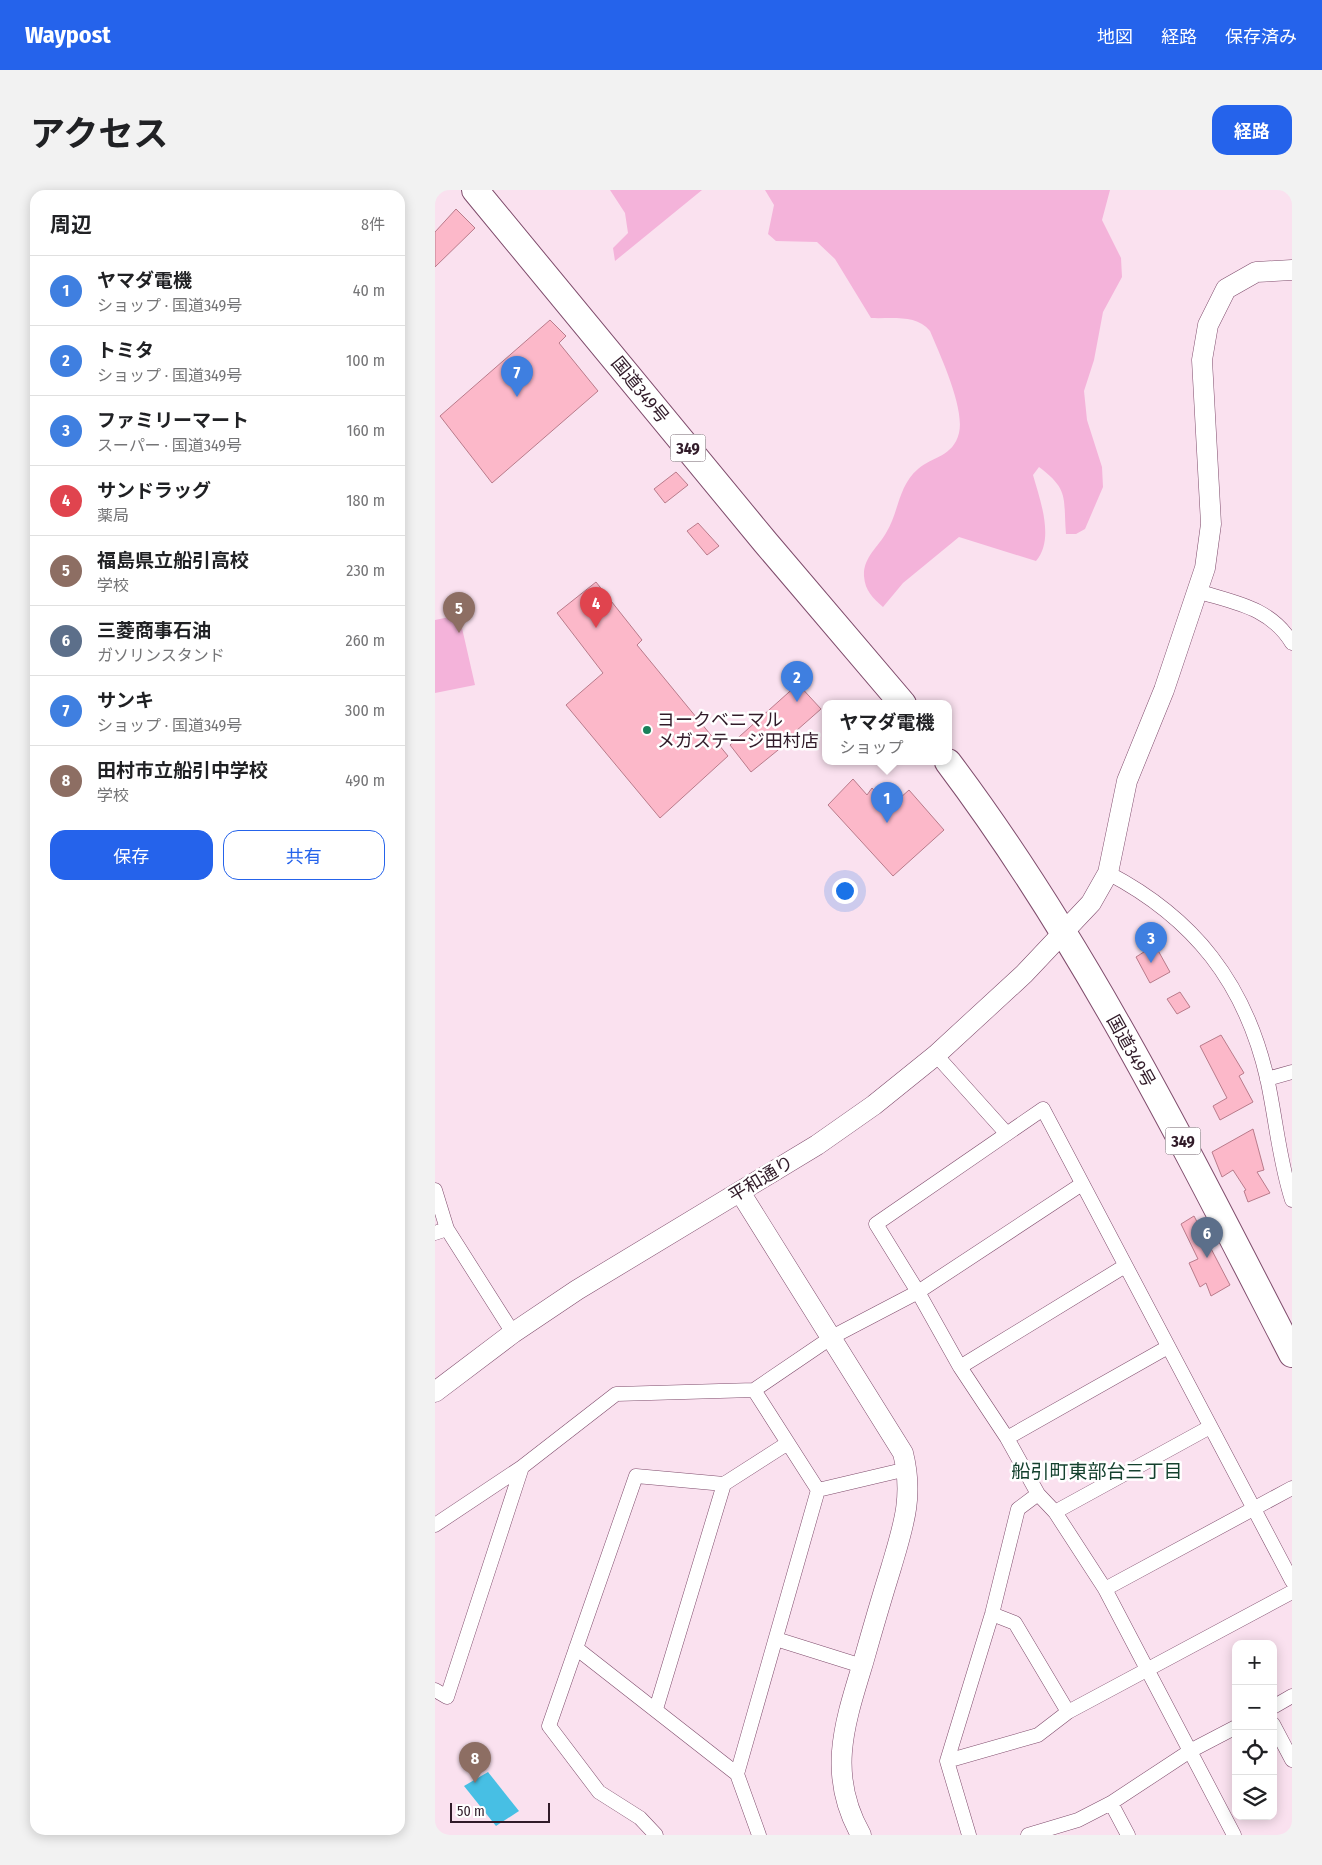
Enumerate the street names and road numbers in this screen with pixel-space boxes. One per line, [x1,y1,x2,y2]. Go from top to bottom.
street label: 国道349号 [607,352,673,428]
road number: 349 [671,434,705,462]
street label: 国道349号 [1102,1011,1160,1091]
road number: 349 [1165,1128,1201,1154]
street label: 平和通り [724,1151,798,1207]

